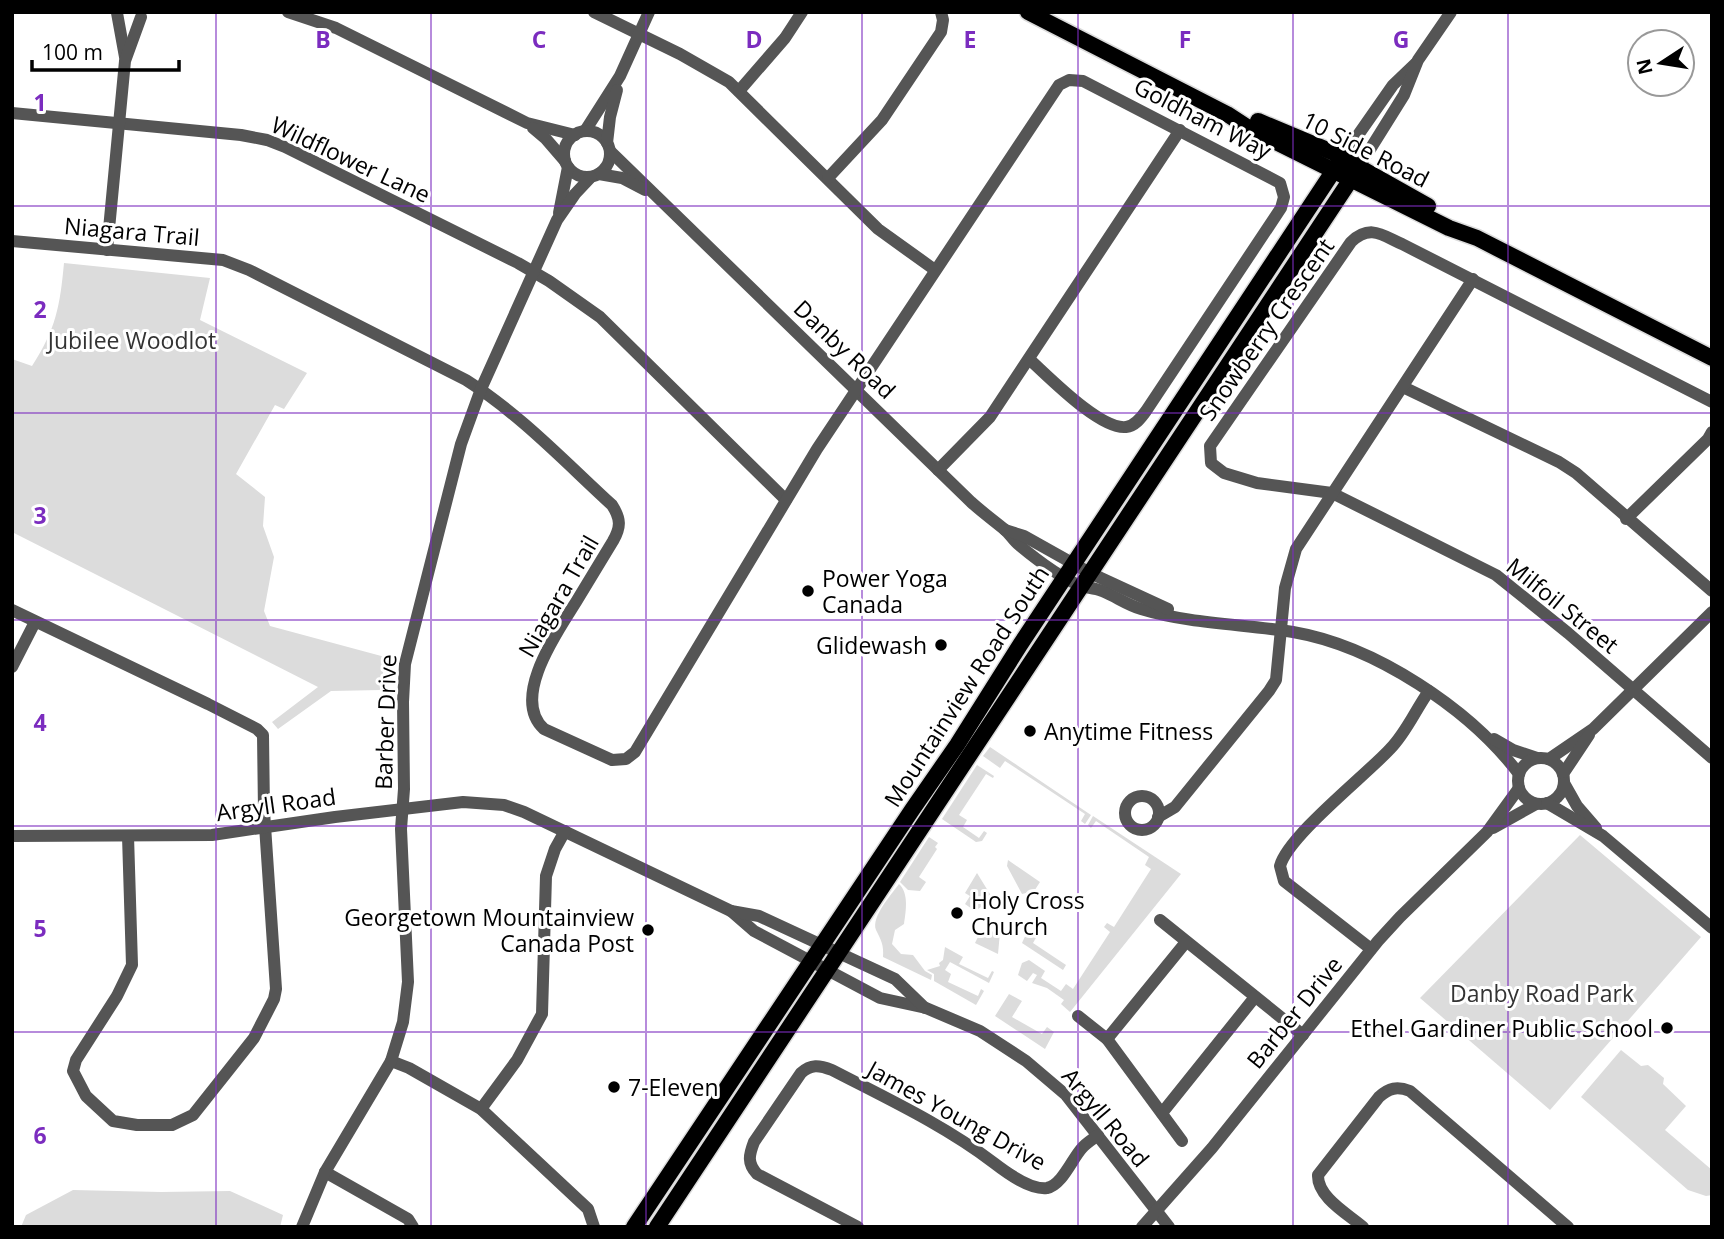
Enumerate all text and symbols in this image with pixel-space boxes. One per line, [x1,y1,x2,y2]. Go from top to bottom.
text: B [315,23,331,55]
text: C [532,23,546,55]
text: D [745,23,763,55]
text: E [964,23,976,55]
text: F [1179,23,1191,55]
text: G [1393,23,1409,55]
scale bar [32,28,178,72]
north arrow [1626,28,1696,98]
text: 100 m [42,38,103,66]
text: N [1630,56,1659,77]
street label: Goldham Way [1129,70,1278,167]
text: 1 [33,86,47,118]
street label: 10 Side Road [1297,103,1435,195]
street label: Wildflower Lane [266,108,436,210]
street label: Niagara Trail [63,209,201,253]
street label: Snowberry Crescent [1191,231,1341,427]
street label: Danby Road [787,292,903,406]
text: 2 [33,293,47,325]
park label: Jubilee Woodlot [46,324,216,356]
text: 3 [33,499,47,531]
street label: Niagara Trail [510,529,606,663]
street label: Milfoil Street [1500,550,1626,660]
street label: Mountainview Road South [876,559,1056,813]
place label: Power Yoga Canada [822,562,948,620]
marker: Power Yoga Canada [800,583,816,599]
place label: Glidewash [816,629,927,661]
marker: Glidewash [933,637,949,653]
street label: Barber Drive [367,654,403,790]
text: 4 [33,706,47,738]
place label: Anytime Fitness [1044,715,1213,747]
marker: Anytime Fitness [1022,723,1038,739]
street label: Argyll Road [214,780,338,828]
place label: Holy Cross Church [971,884,1085,942]
place label: Georgetown Mountainview Canada Post [344,901,634,959]
marker: Holy Cross Church [949,905,965,921]
text: 5 [33,912,47,944]
marker: Georgetown Mountainview Canada Post [640,922,656,938]
street label: Barber Drive [1239,949,1349,1075]
park label: Danby Road Park [1450,977,1634,1009]
place label: Ethel Gardiner Public School [1350,1012,1653,1044]
marker: Ethel Gardiner Public School [1659,1020,1675,1036]
street label: James Young Drive [860,1052,1052,1177]
street label: Argyll Road [1055,1061,1157,1173]
place label: 7-Eleven [628,1071,719,1103]
marker: 7-Eleven [606,1079,622,1095]
text: 6 [33,1119,47,1151]

